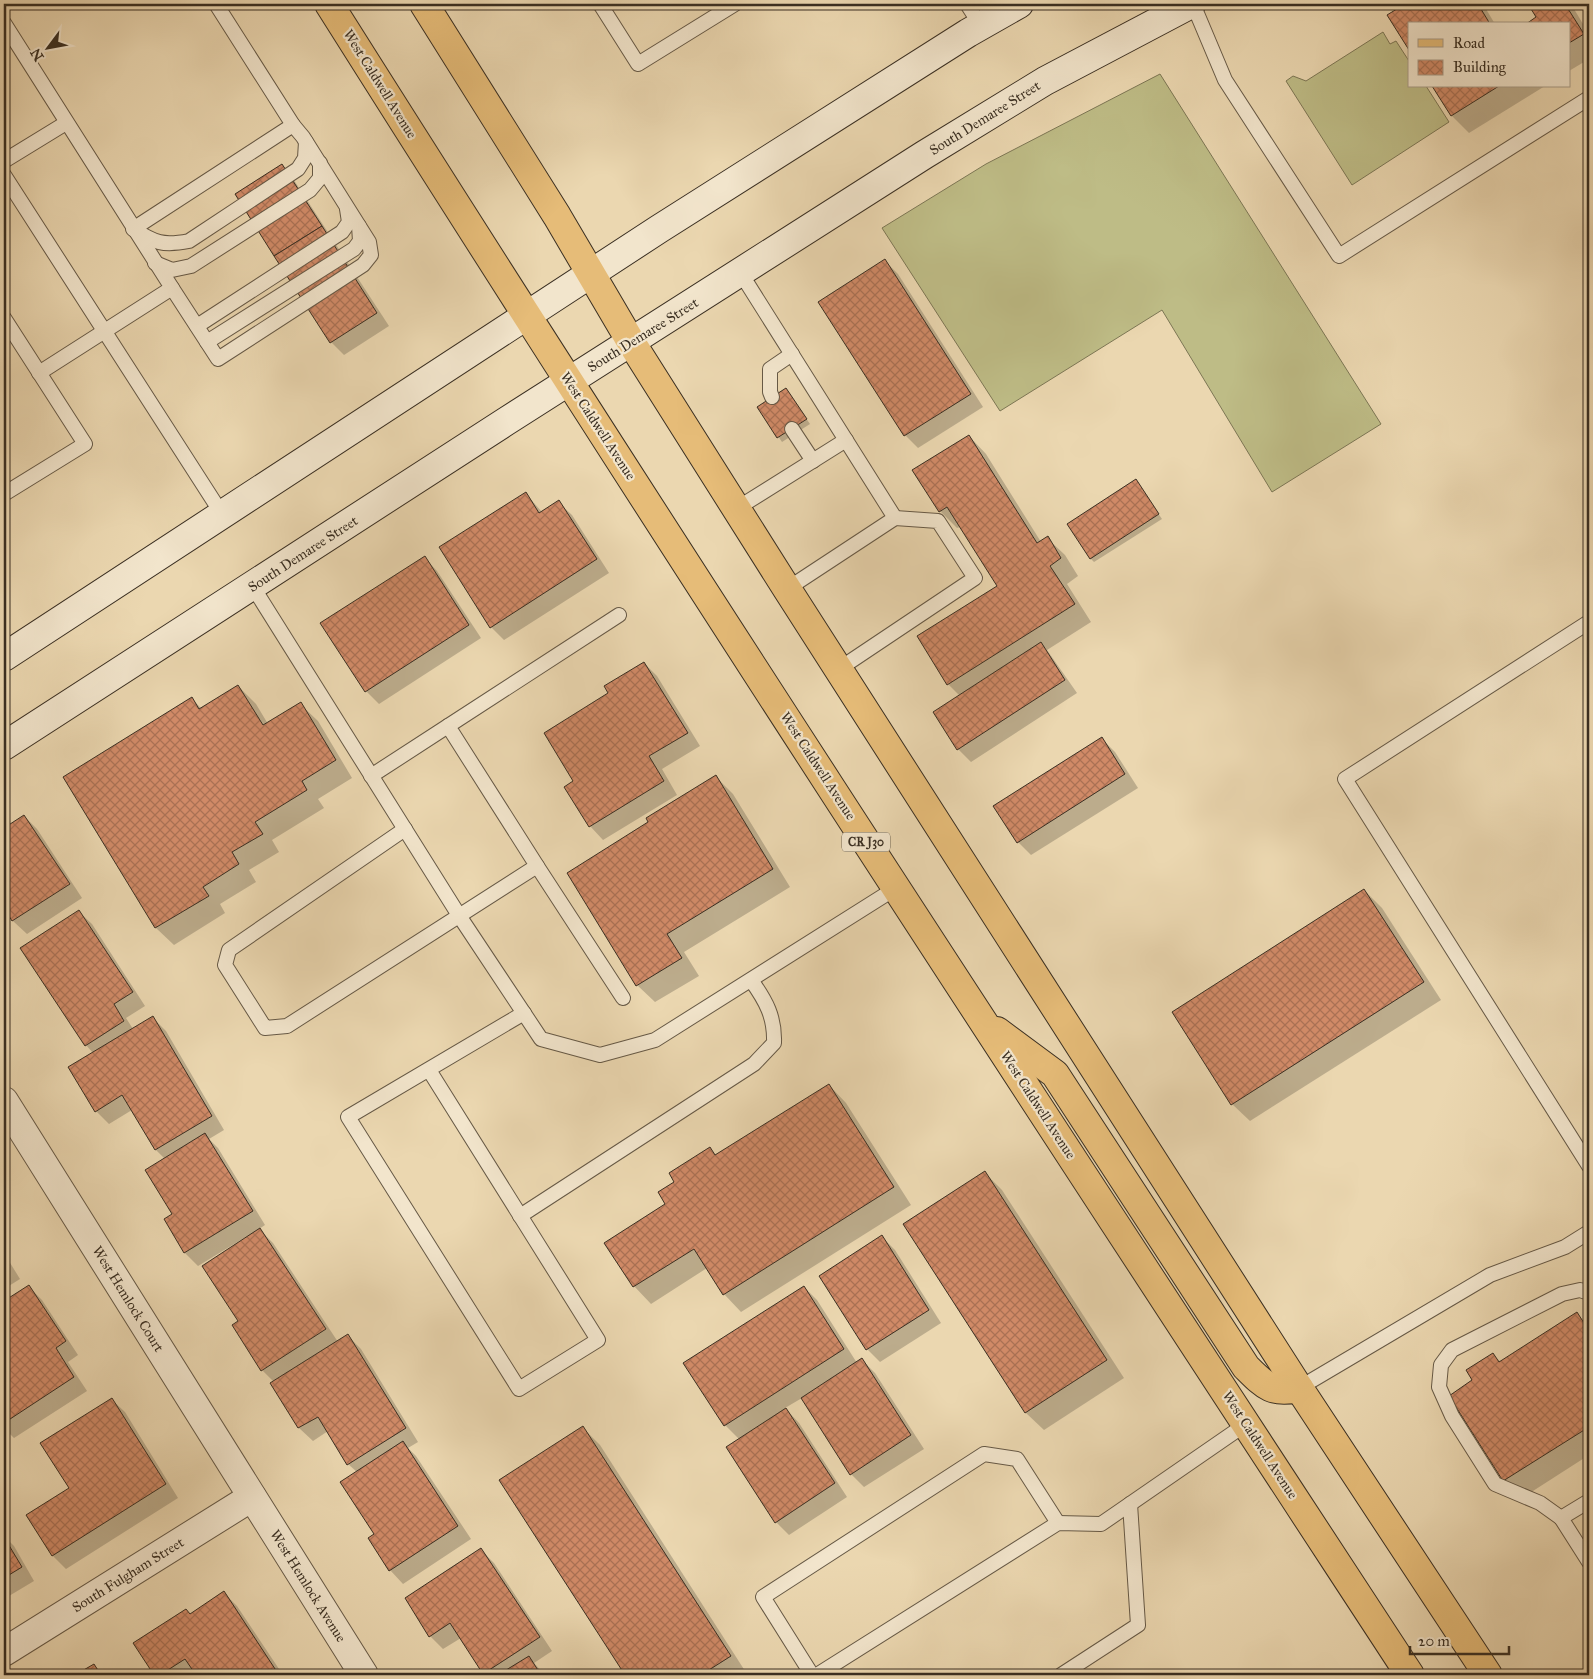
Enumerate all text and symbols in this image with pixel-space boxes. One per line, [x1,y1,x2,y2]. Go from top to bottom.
north arrow [22,22,72,72]
legend [1408,22,1570,88]
street label: West Caldwell Avenue [340,26,420,142]
text: Road [1453,34,1485,52]
text: N [27,45,48,64]
text: Building [1453,58,1507,76]
street label: South Demaree Street [926,77,1044,159]
street label: South Demaree Street [584,294,702,376]
street label: West Caldwell Avenue [557,369,639,483]
street label: South Demaree Street [245,512,361,596]
street label: West Caldwell Avenue [777,709,859,823]
road number: CR J30 [842,832,890,852]
street label: West Caldwell Avenue [997,1048,1079,1162]
street label: West Hemlock Court [88,1243,168,1355]
street label: West Caldwell Avenue [1219,1388,1301,1502]
street label: West Hemlock Avenue [266,1527,350,1646]
street label: South Fulgham Street [69,1534,187,1616]
scale bar [1410,1624,1509,1656]
text: 20 m [1418,1632,1450,1650]

